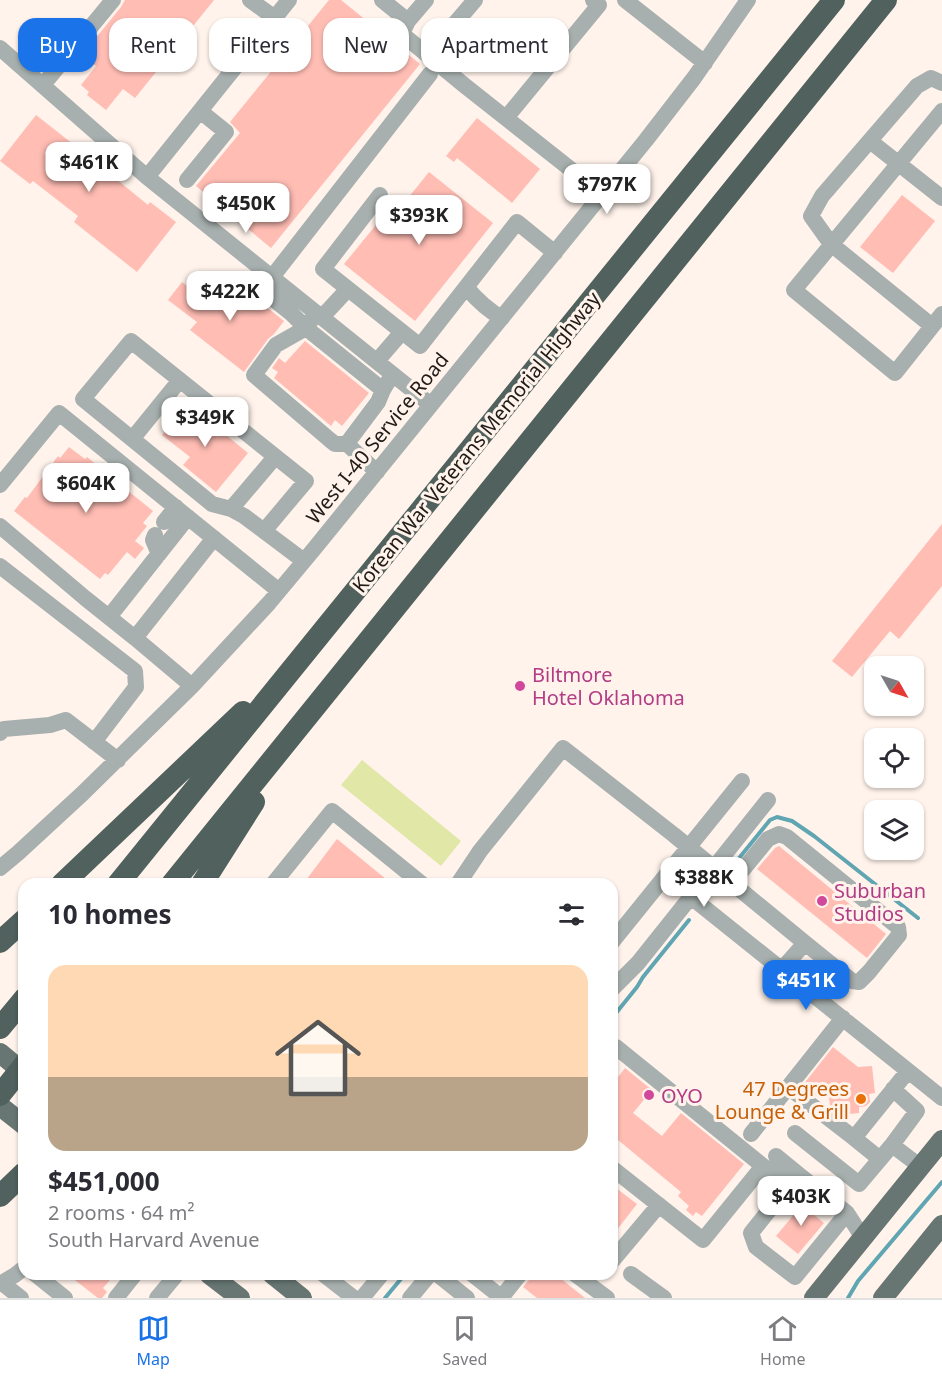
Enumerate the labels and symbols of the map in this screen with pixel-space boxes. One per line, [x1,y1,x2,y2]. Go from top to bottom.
pin: $461K [47,142,131,193]
pin: $797K [565,164,649,215]
pin: $450K [204,183,288,234]
pin: $393K [377,195,461,246]
pin: $422K [188,271,272,322]
street label: Korean War Veterans Memorial Highway [346,285,607,598]
street label: West I-40 Service Road [300,347,454,529]
pin: $349K [163,397,247,448]
pin: $604K [44,463,128,514]
north arrow [864,656,924,716]
place label: Biltmore Hotel Oklahoma [532,661,685,711]
marker: Biltmore Hotel Oklahoma [513,679,527,693]
pin: $388K [662,857,746,908]
place label: Suburban Studios [834,877,926,927]
marker: Suburban Studios [815,894,829,908]
pin: $451K [764,960,848,1011]
place label: 47 Degrees Lounge & Grill [715,1075,849,1125]
place label: OYO [661,1082,703,1109]
marker: OYO [642,1088,656,1102]
marker: 47 Degrees Lounge & Grill [854,1092,868,1106]
pin: $403K [759,1176,843,1227]

